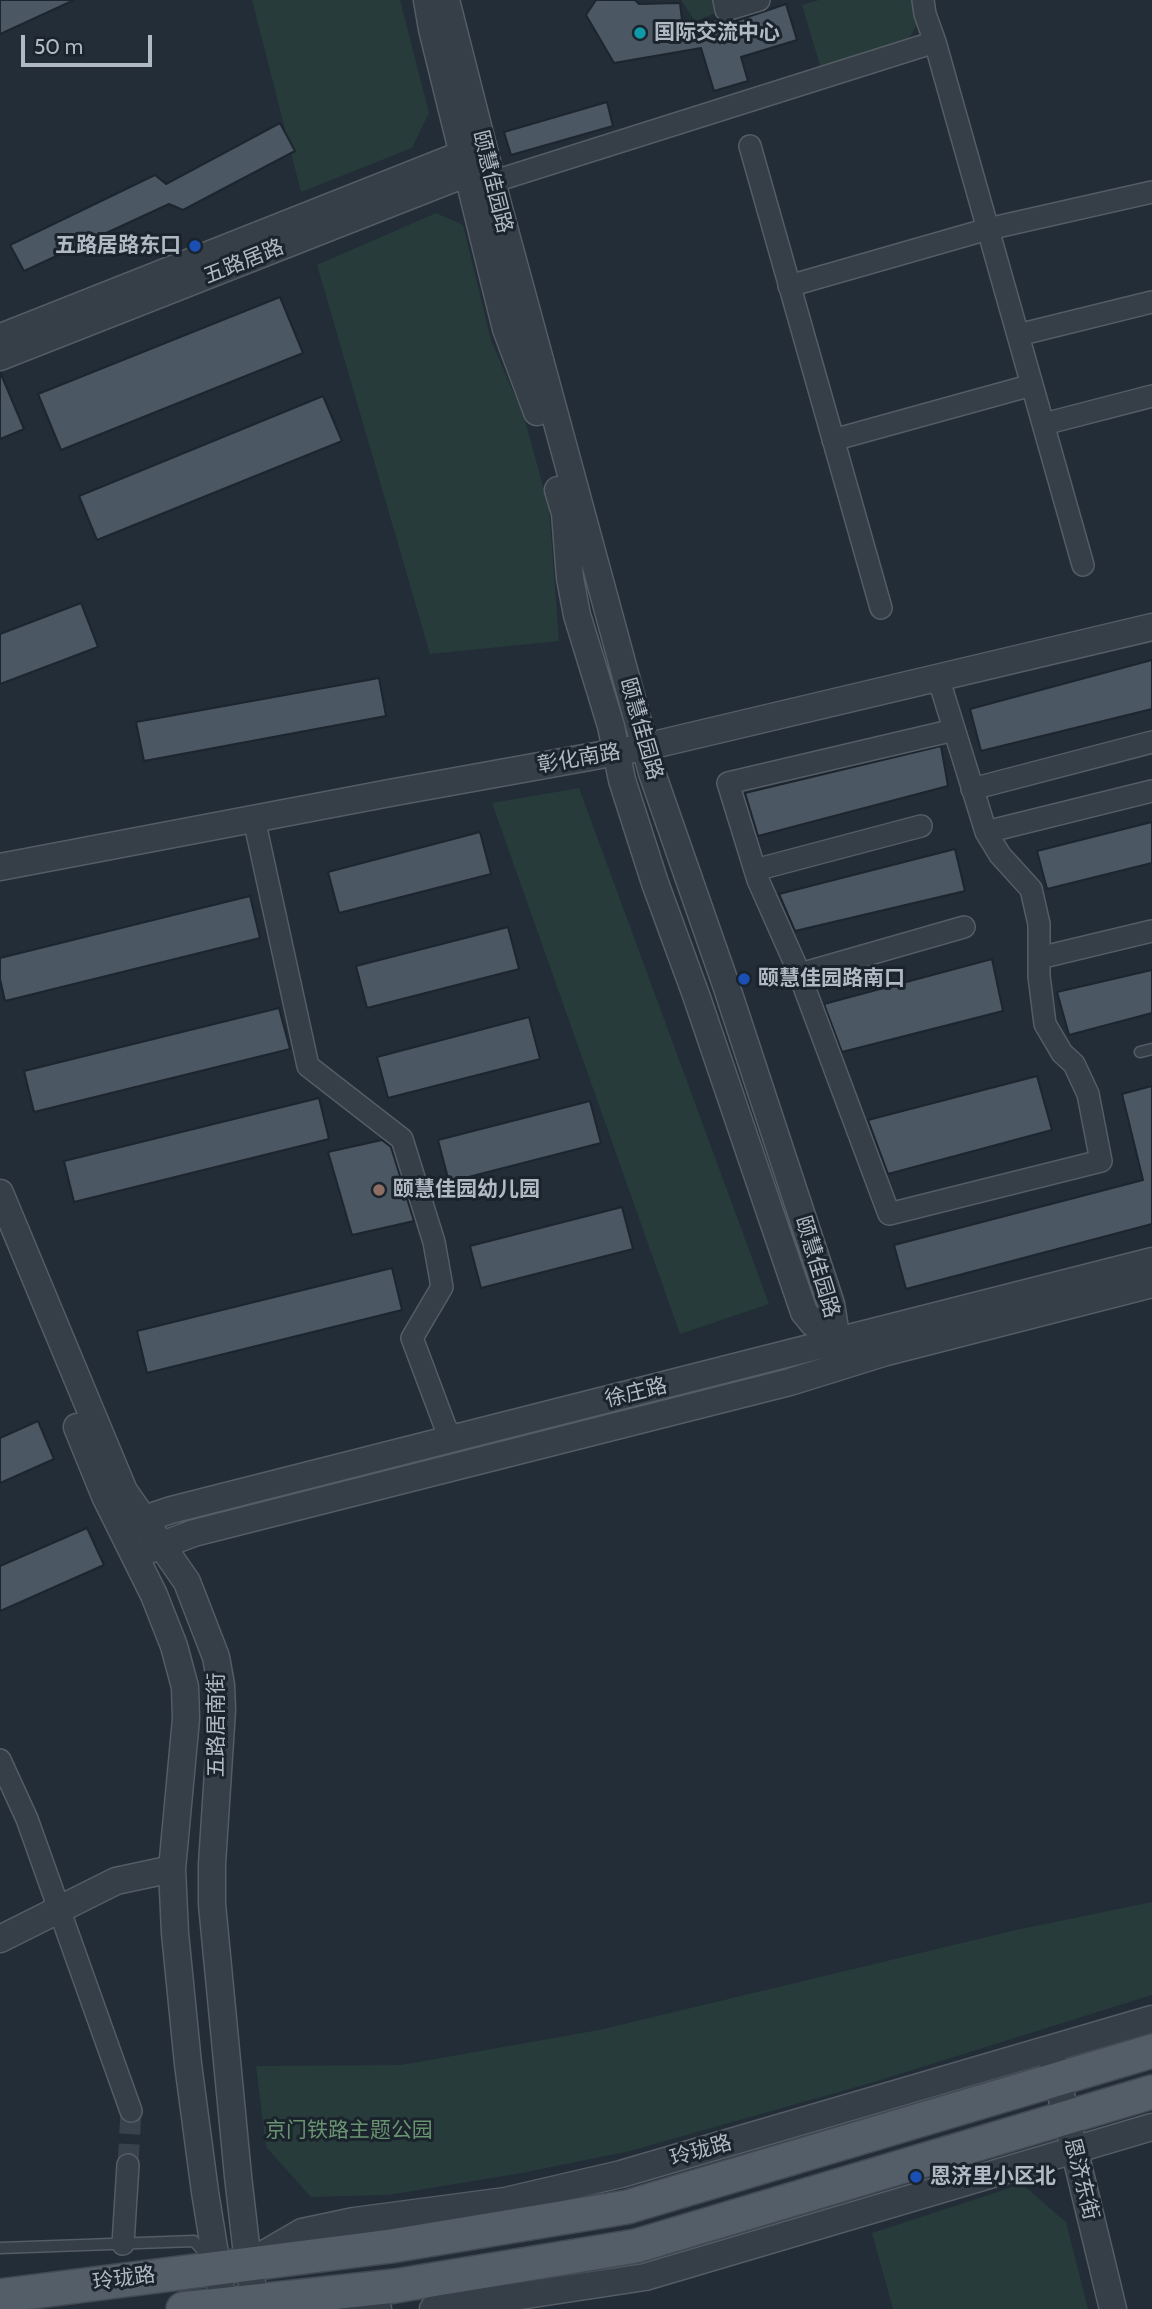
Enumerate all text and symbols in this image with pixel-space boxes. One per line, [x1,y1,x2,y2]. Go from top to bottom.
place label: 国际交流中心 [654,20,780,46]
scale bar [24,21,156,65]
marker: 国际交流中心 [632,25,648,41]
text: 50 m [34,34,83,59]
street label: 颐慧佳园路 [467,128,517,236]
place label: 五路居路东口 [55,233,181,259]
street label: 五路居路 [200,235,288,289]
marker: 五路居路东口 [187,238,203,254]
street label: 颐慧佳园路 [614,675,668,783]
street label: 彰化南路 [535,739,623,779]
place label: 颐慧佳园路南口 [758,966,905,992]
marker: 颐慧佳园路南口 [736,971,752,987]
place label: 颐慧佳园幼儿园 [393,1177,540,1203]
marker: 颐慧佳园幼儿园 [371,1182,387,1198]
street label: 颐慧佳园路 [790,1213,844,1321]
street label: 徐庄路 [602,1373,670,1413]
street label: 五路居南街 [204,1673,230,1777]
park label: 京门铁路主题公园 [265,2118,433,2144]
street label: 玲珑路 [667,2130,735,2172]
street label: 恩济东街 [1059,2135,1103,2223]
place label: 恩济里小区北 [930,2164,1056,2190]
marker: 恩济里小区北 [908,2169,924,2185]
street label: 玲珑路 [91,2262,157,2296]

